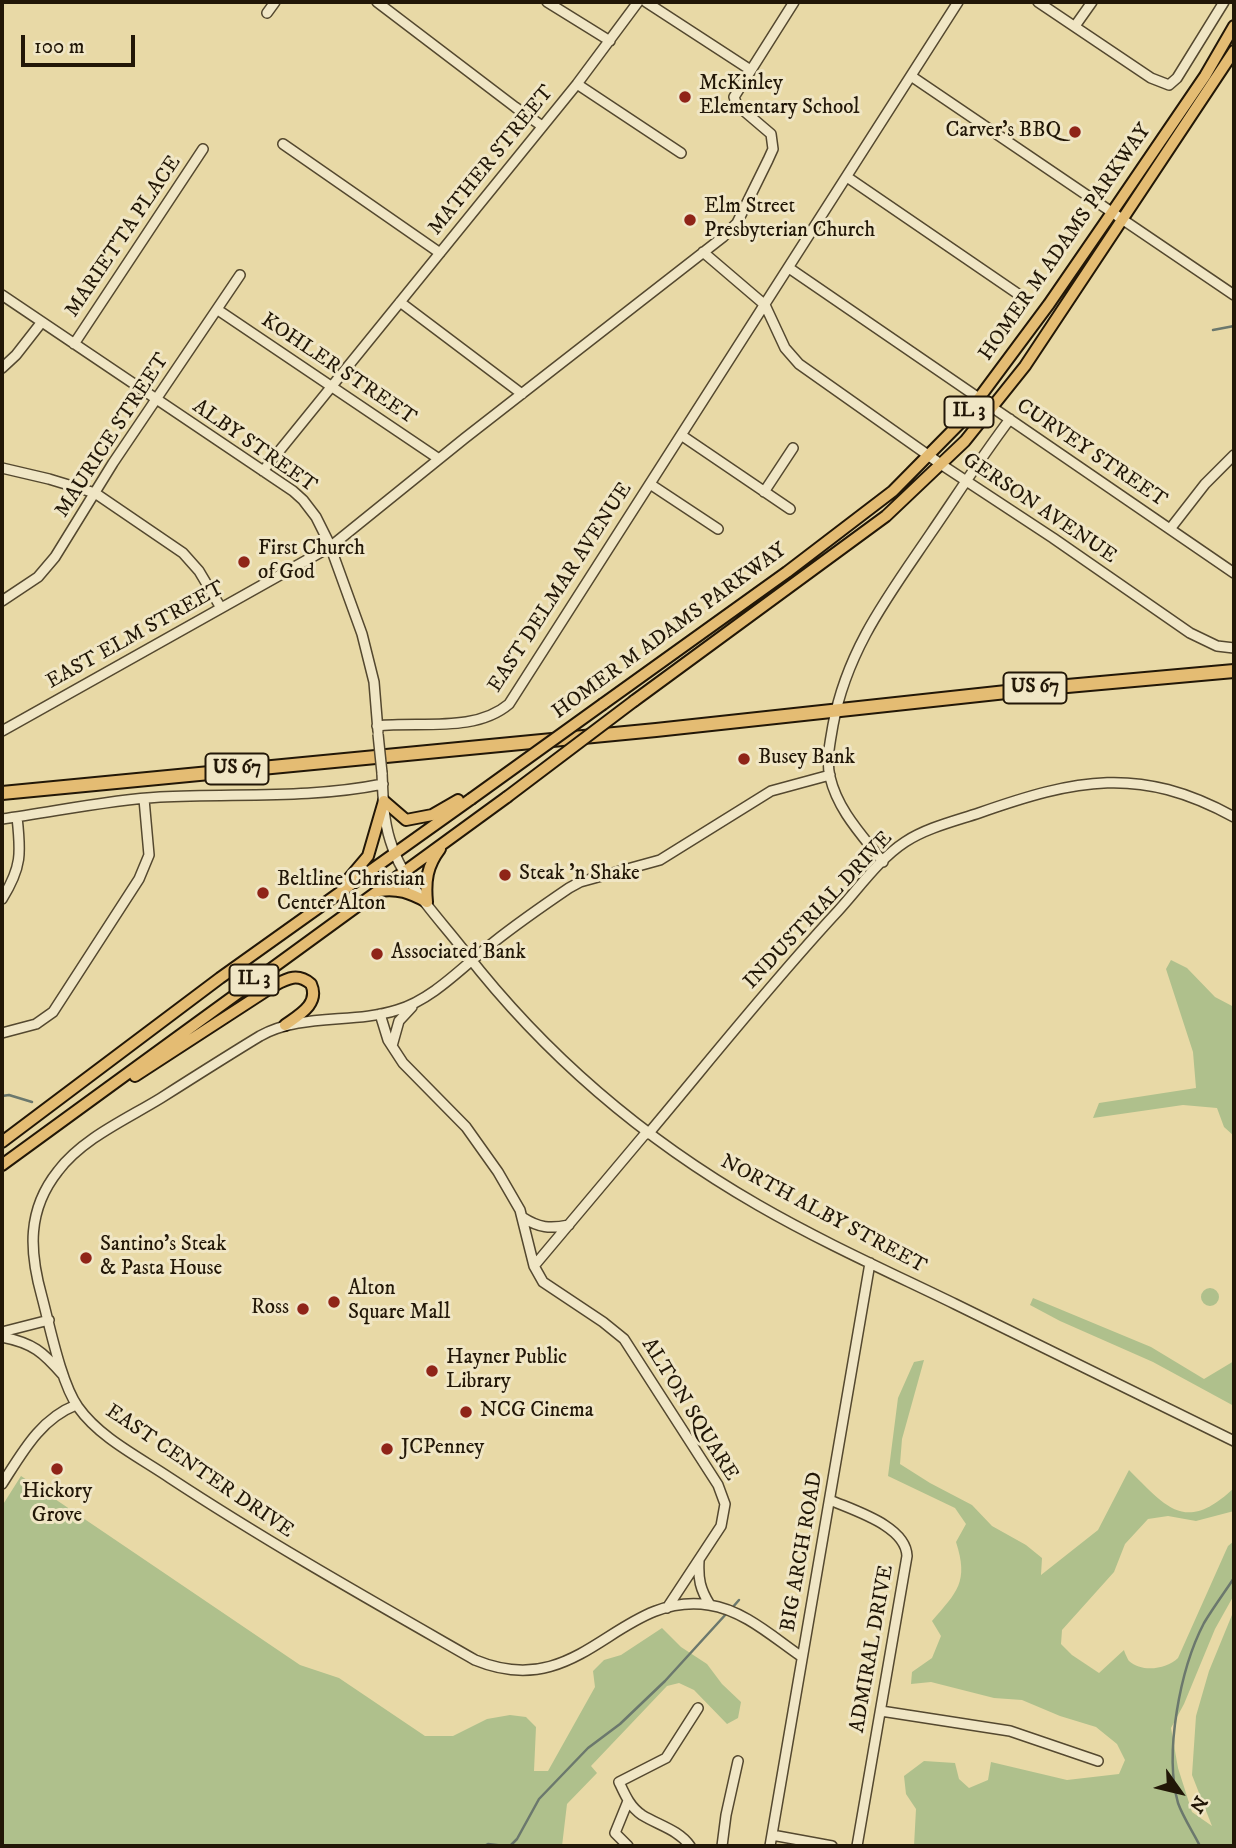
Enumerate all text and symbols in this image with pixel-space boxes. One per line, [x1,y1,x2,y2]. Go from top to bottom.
scale bar [24,21,138,65]
text: 100 m [34,34,85,60]
place label: McKinley Elementary School [699,72,860,122]
street label: MATHER STREET [424,81,560,241]
marker: McKinley Elementary School [677,89,693,105]
place label: Carver’s BBQ [946,119,1061,145]
street label: HOMER M ADAMS PARKWAY [974,120,1158,366]
marker: Carver’s BBQ [1067,124,1083,140]
street label: MARIETTA PLACE [61,152,187,322]
place label: Elm Street Presbyterian Church [704,195,875,245]
marker: Elm Street Presbyterian Church [682,212,698,228]
street label: KOHLER STREET [256,309,420,431]
street label: MAURICE STREET [51,349,175,523]
street label: CURVEY STREET [1011,394,1171,514]
street label: ALBY STREET [187,395,321,499]
road number: IL 3 [944,396,993,428]
street label: GERSON AVENUE [957,448,1121,570]
street label: EAST DELMAR AVENUE [484,478,638,698]
place label: First Church of God [258,537,365,587]
street label: HOMER M ADAMS PARKWAY [548,538,792,726]
marker: First Church of God [236,554,252,570]
street label: EAST ELM STREET [42,577,230,695]
road number: US 67 [1004,673,1066,704]
place label: Busey Bank [758,746,855,772]
marker: Busey Bank [736,751,752,767]
road number: US 67 [205,754,268,784]
street label: INDUSTRIAL DRIVE [739,827,899,995]
place label: Steak 'n Shake [519,862,640,888]
marker: Steak 'n Shake [497,867,513,883]
place label: Beltline Christian Center Alton [277,868,425,918]
marker: Beltline Christian Center Alton [255,885,271,901]
place label: Associated Bank [391,941,526,967]
marker: Associated Bank [369,946,385,962]
road number: IL 3 [230,964,278,996]
street label: NORTH ALBY STREET [716,1150,930,1280]
place label: Santino's Steak & Pasta House [100,1233,226,1283]
marker: Santino's Steak & Pasta House [78,1250,94,1266]
place label: Alton Square Mall [348,1277,450,1327]
marker: Alton Square Mall [326,1294,342,1310]
place label: Ross [251,1296,289,1322]
marker: Ross [295,1301,311,1317]
street label: ALTON SQUARE [635,1334,743,1486]
place label: Hayner Public Library [446,1346,567,1396]
marker: Hayner Public Library [424,1363,440,1379]
place label: NCG Cinema [480,1399,594,1425]
street label: EAST CENTER DRIVE [100,1400,298,1544]
marker: NCG Cinema [458,1404,474,1420]
place label: JCPenney [401,1436,484,1462]
marker: JCPenney [379,1441,395,1457]
marker: Hickory Grove [49,1461,65,1477]
street label: BIG ARCH ROAD [777,1470,829,1634]
place label: Hickory Grove [22,1480,92,1530]
street label: ADMIRAL DRIVE [846,1563,900,1735]
north arrow [1145,1757,1215,1827]
text: N [1184,1791,1212,1817]

